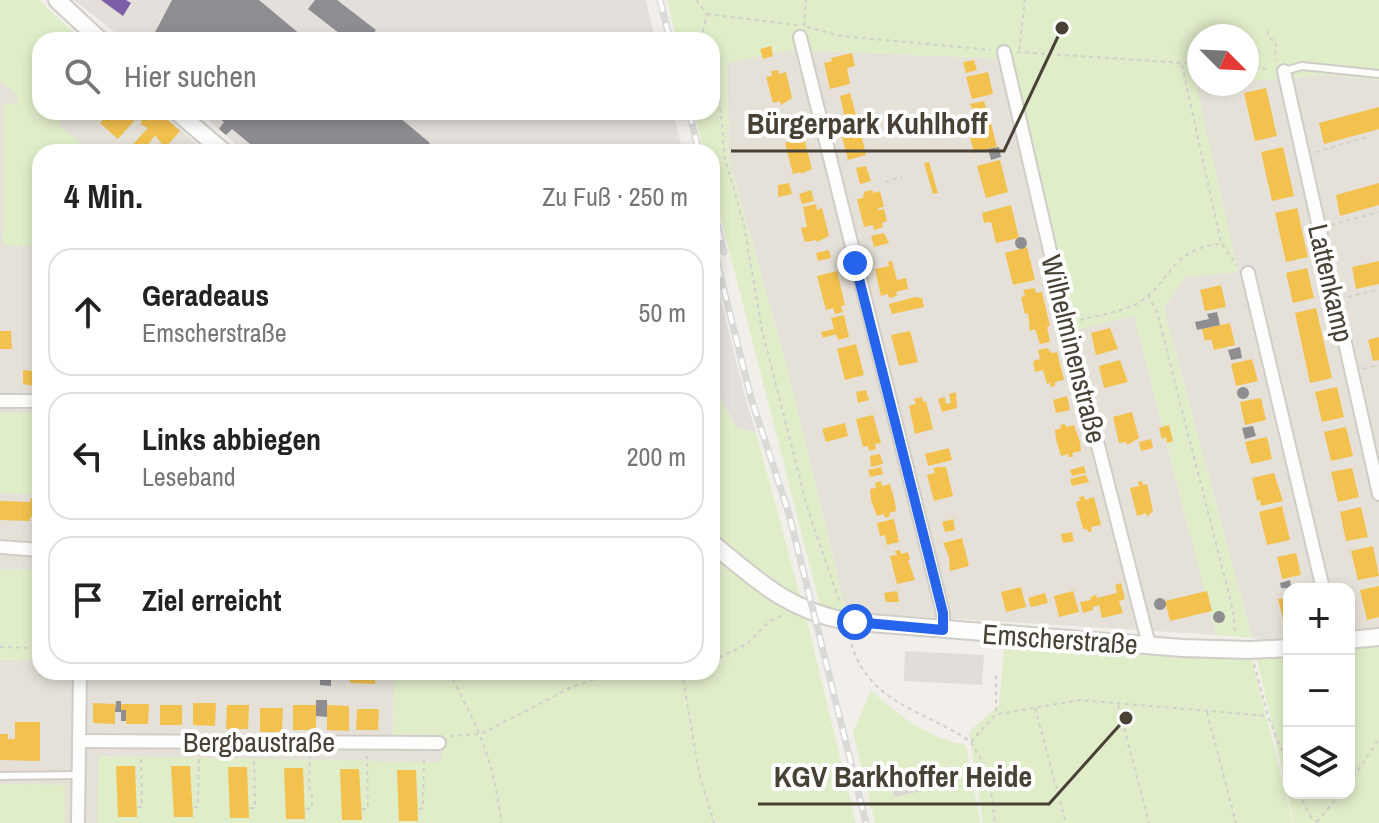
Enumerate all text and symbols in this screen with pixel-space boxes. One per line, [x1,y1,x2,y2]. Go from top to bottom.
north arrow [1187,24,1259,96]
search box [32,32,720,120]
icon: search [60,54,104,98]
text: Hier suchen [124,56,257,96]
callout: Bürgerpark Kuhlhoff [731,97,1004,151]
text: Bürgerpark Kuhlhoff [747,103,988,143]
text: 4 Min. [64,173,143,219]
text: Zu Fuß · 250 m [542,179,688,214]
street label: Lattenkamp [1299,220,1363,346]
route end [837,245,873,281]
street label: Wilhelminenstraße [1032,251,1116,447]
text: Geradeaus [142,275,269,315]
icon: ahead [66,290,110,334]
text: 50 m [639,295,686,330]
text: Emscherstraße [142,315,287,350]
text: Links abbiegen [142,419,321,459]
icon: left [66,434,110,478]
text: 200 m [627,439,686,474]
text: Leseband [142,459,236,494]
icon: arrive [66,578,110,622]
text: Ziel erreicht [142,580,281,620]
map controls [1283,583,1355,799]
button: + [1283,583,1355,655]
route start [837,604,873,640]
street label: Emscherstraße [981,615,1139,663]
button: − [1283,655,1355,727]
street label: Bergbaustraße [183,723,335,761]
button: layers [1283,727,1355,799]
callout: KGV Barkhoffer Heide [758,750,1049,804]
text: KGV Barkhoffer Heide [774,756,1032,796]

